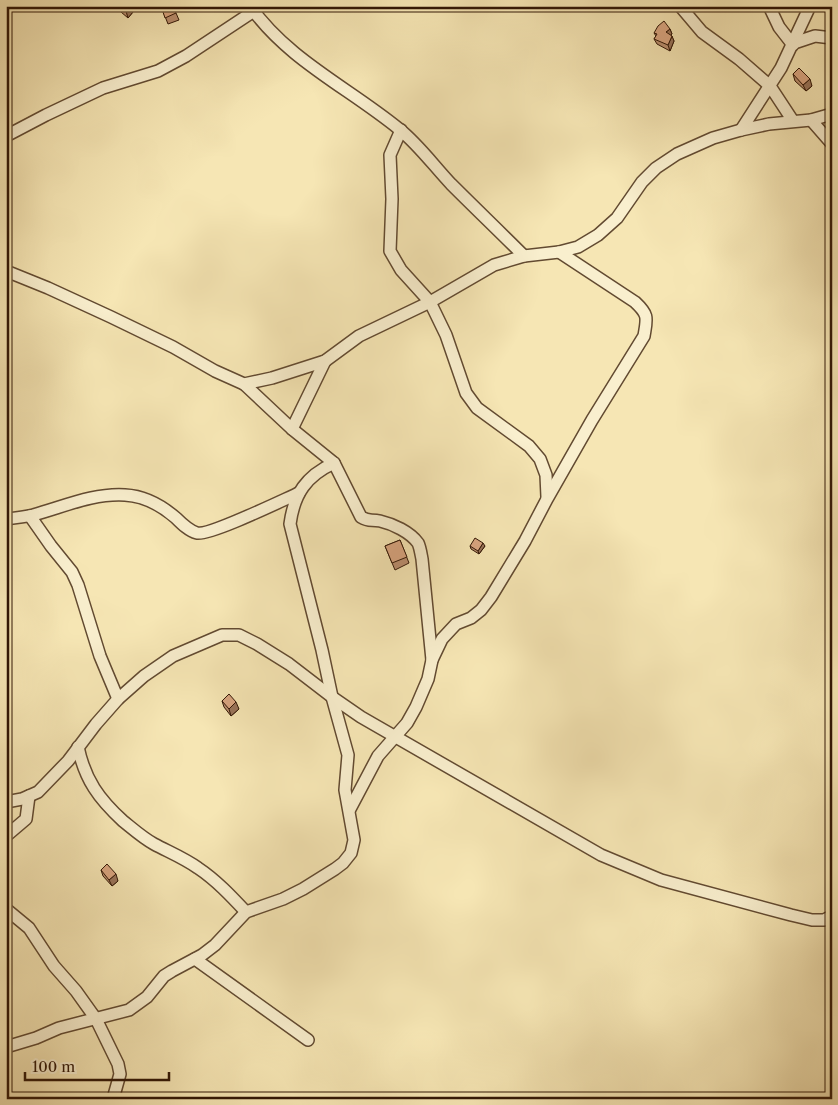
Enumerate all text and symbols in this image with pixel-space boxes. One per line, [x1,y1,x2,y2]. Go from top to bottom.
scale bar [25,1050,169,1082]
text: 100 m [32,1057,75,1076]

